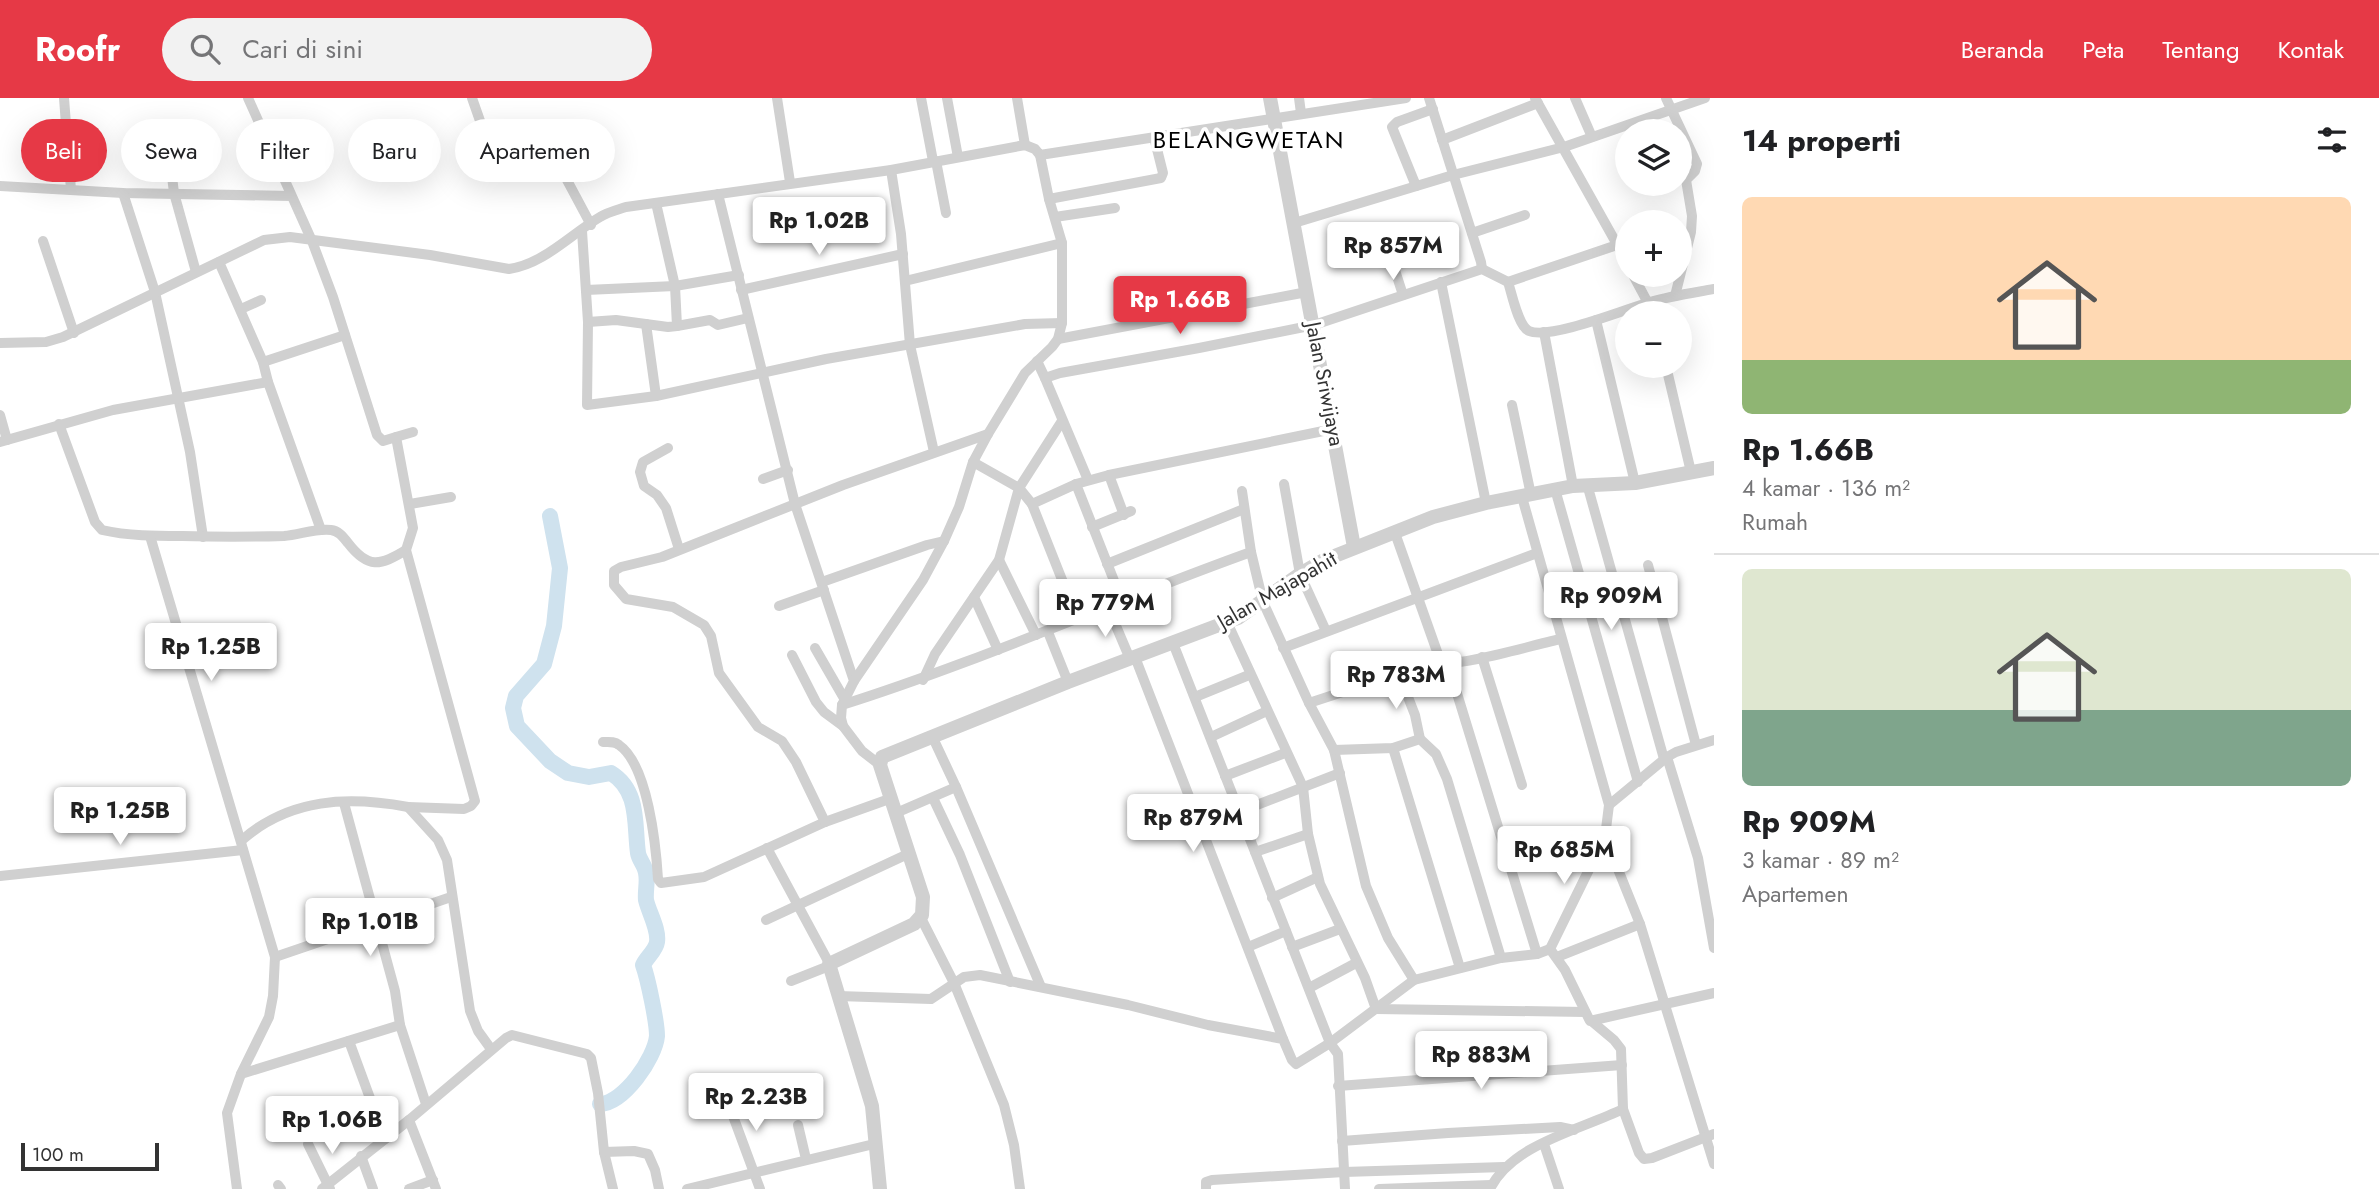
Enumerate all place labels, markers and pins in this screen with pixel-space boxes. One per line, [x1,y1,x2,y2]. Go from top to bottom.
pin: Rp 1.02B [747,198,891,257]
pin: Rp 857M [1328,222,1458,282]
pin: Rp 1.66B [1108,276,1252,336]
pin: Rp 909M [1546,573,1676,632]
pin: Rp 779M [1040,580,1170,639]
pin: Rp 1.25B [139,624,283,683]
pin: Rp 783M [1331,652,1461,711]
pin: Rp 1.25B [48,788,192,847]
pin: Rp 879M [1128,794,1258,854]
pin: Rp 685M [1499,826,1629,886]
pin: Rp 1.01B [298,898,442,958]
pin: Rp 883M [1416,1032,1546,1091]
pin: Rp 2.23B [684,1074,828,1133]
pin: Rp 1.06B [260,1096,404,1156]

